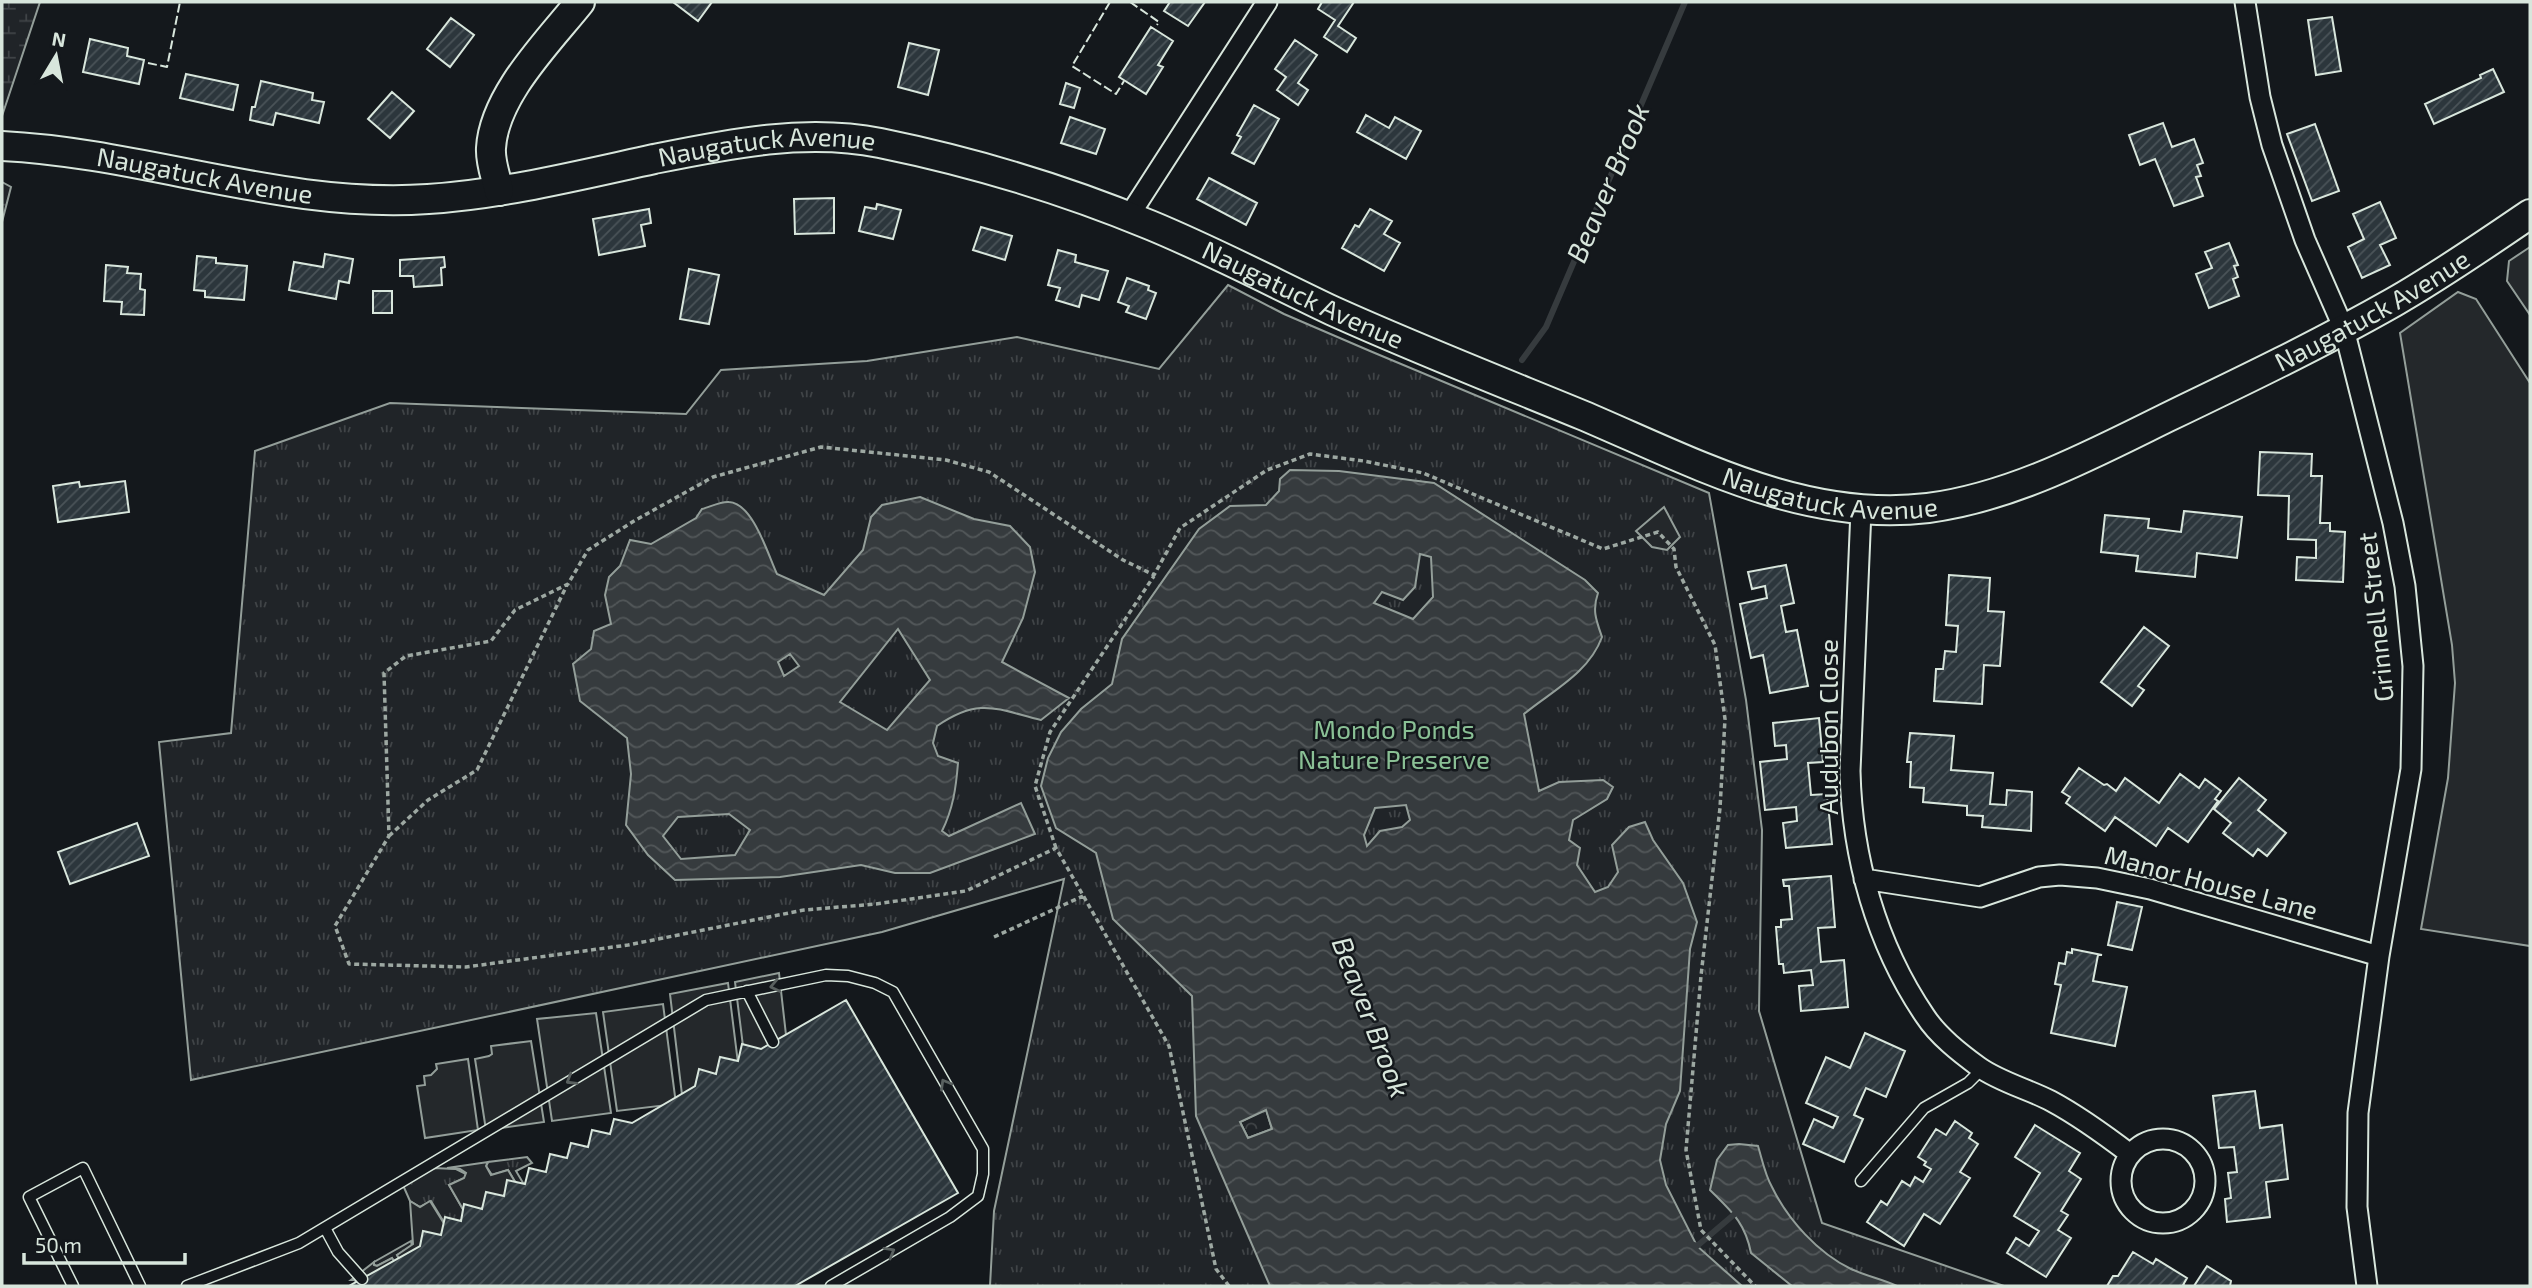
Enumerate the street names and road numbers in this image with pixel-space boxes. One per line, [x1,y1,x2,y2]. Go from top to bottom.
street label: Naugatuck Avenue [655,120,878,172]
street label: Naugatuck Avenue [95,140,315,209]
street label: Naugatuck Avenue [1198,233,1409,354]
street label: Naugatuck Avenue [2269,242,2475,377]
street label: Naugatuck Avenue [1719,459,1939,524]
street label: Grinnell Street [2350,531,2399,703]
street label: Audubon Close [1812,639,1843,815]
street label: Manor House Lane [2101,838,2321,925]

